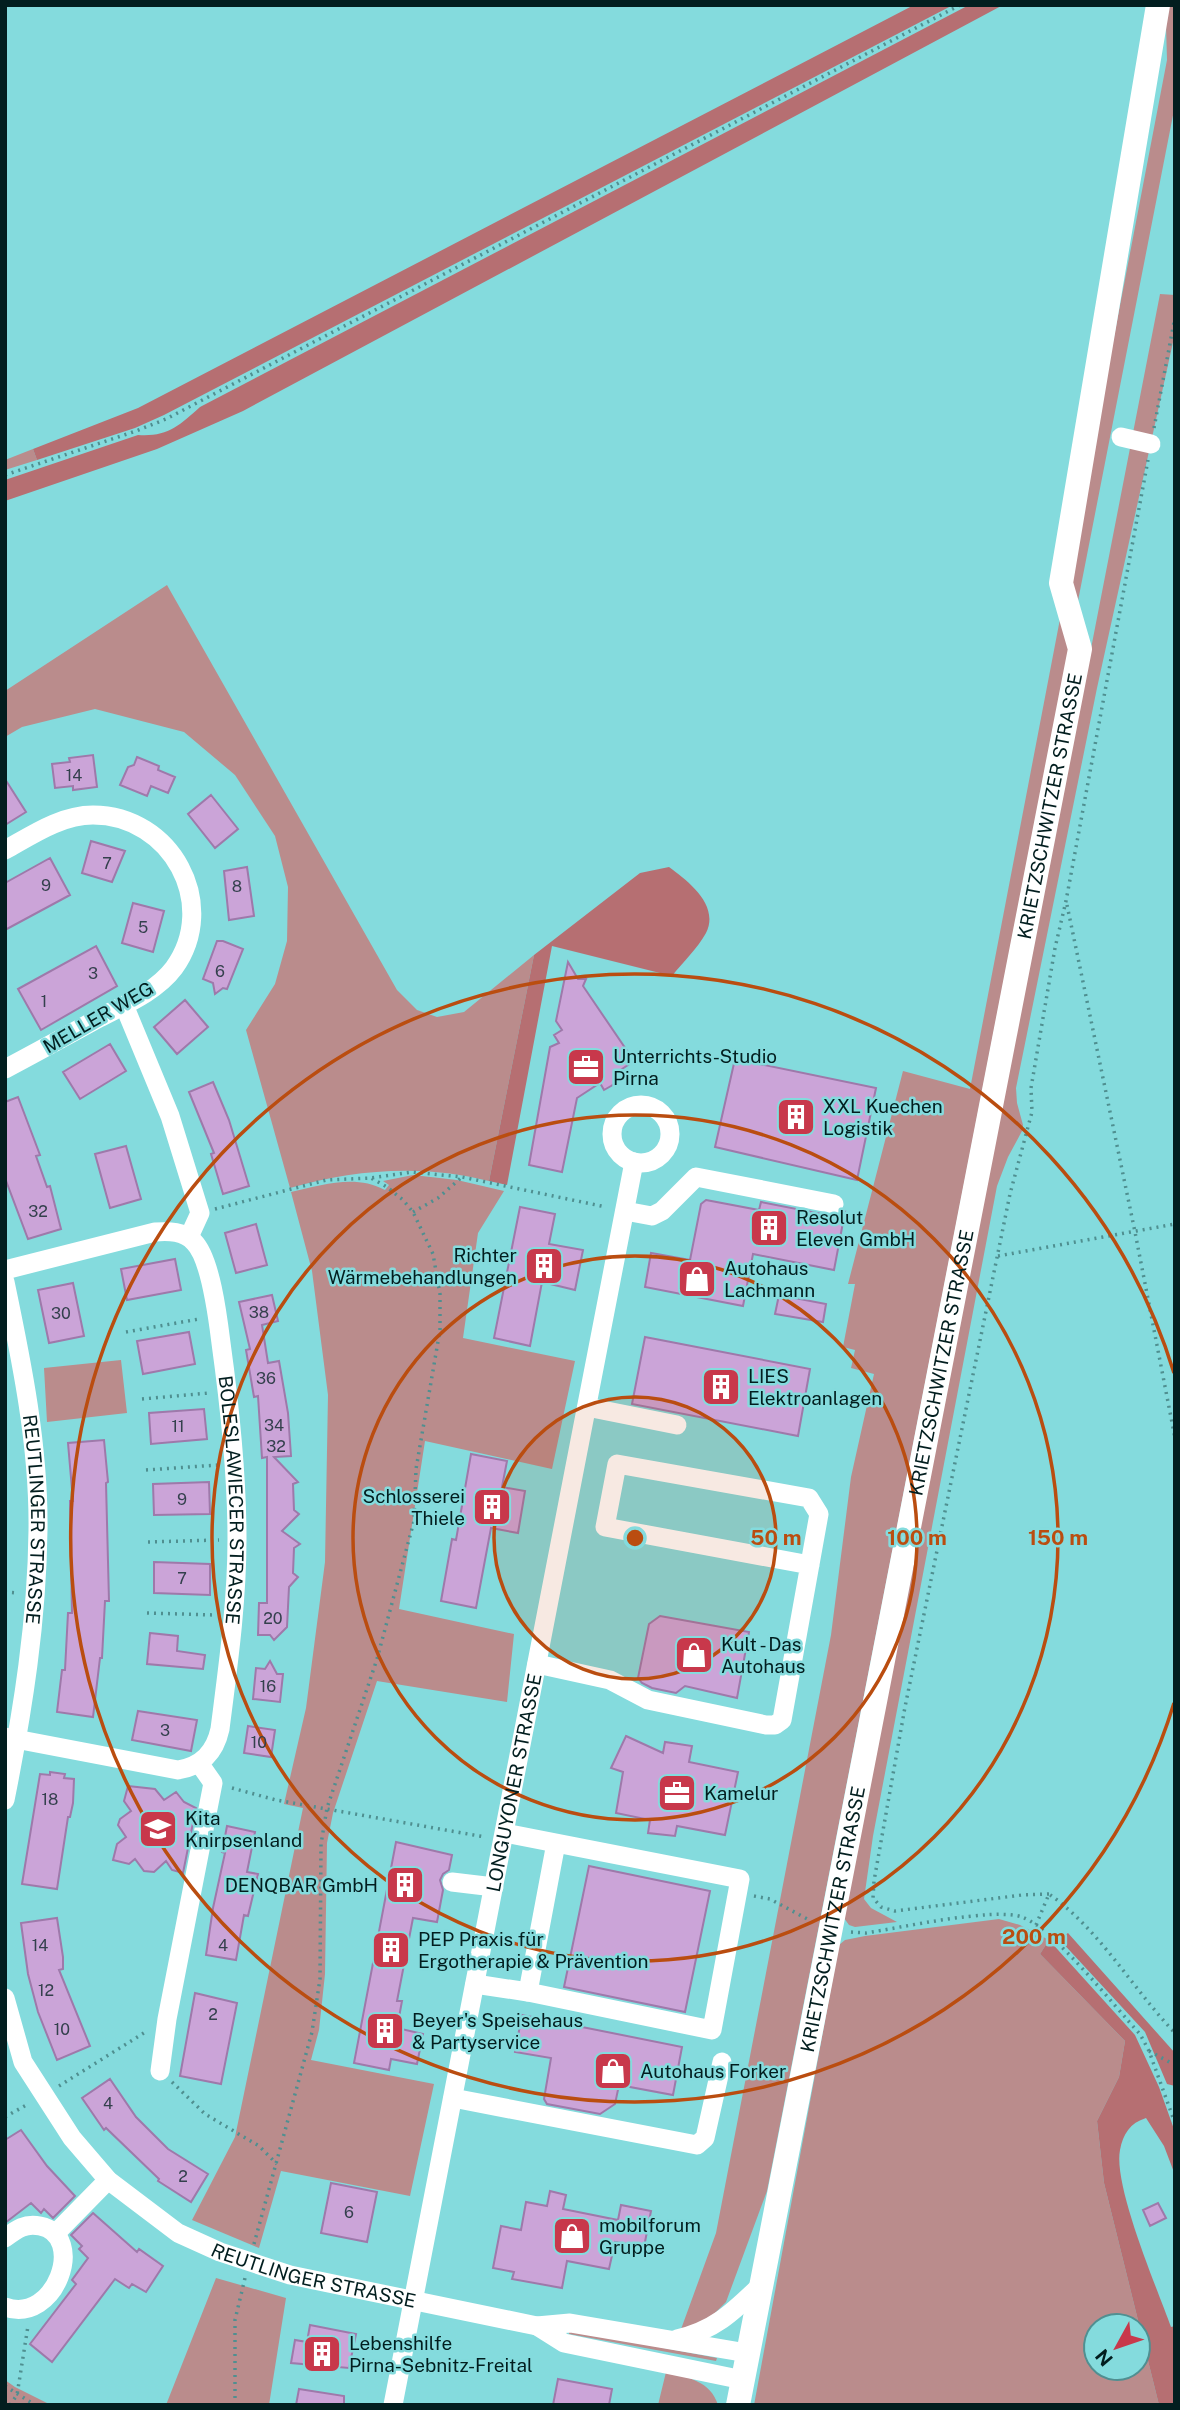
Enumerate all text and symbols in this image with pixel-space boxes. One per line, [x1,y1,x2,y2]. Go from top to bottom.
street label: KRIETZSCHWITZER STRASSE [1013,671,1086,941]
house number: 14 [66,766,82,785]
house number: 7 [102,854,112,873]
house number: 9 [41,876,51,895]
house number: 8 [232,877,242,896]
house number: 5 [138,918,148,937]
house number: 6 [215,962,225,981]
house number: 3 [88,964,98,983]
street label: MELLER WEG [39,977,157,1057]
house number: 1 [41,992,47,1011]
place label: Unterrichts-Studio Pirna [613,1045,777,1089]
office icon: Unterrichts-Studio Pirna [565,1046,607,1088]
place label: XXL Kuechen Logistik [823,1095,943,1139]
building icon: XXL Kuechen Logistik [775,1096,817,1138]
house number: 32 [28,1202,48,1221]
place label: Resolut Eleven GmbH [796,1206,915,1250]
building icon: Resolut Eleven GmbH [748,1207,790,1249]
street label: KRIETZSCHWITZER STRASSE [904,1228,978,1497]
place label: Richter Wärmebehandlungen [328,1244,517,1288]
building icon: Richter Wärmebehandlungen [523,1245,565,1287]
place label: Autohaus Lachmann [724,1257,815,1301]
shop icon: Autohaus Lachmann [676,1258,718,1300]
house number: 38 [249,1303,269,1322]
house number: 30 [51,1304,71,1323]
place label: LIES Elektroanlagen [748,1365,882,1409]
building icon: LIES Elektroanlagen [700,1366,742,1408]
house number: 36 [256,1369,276,1388]
street label: BOLESLAWIECER STRASSE [214,1374,248,1626]
street label: REUTLINGER STRASSE [19,1413,49,1625]
house number: 34 [264,1416,284,1435]
house number: 11 [171,1417,185,1436]
house number: 32 [266,1437,286,1456]
place label: Schlosserei Thiele [362,1485,465,1529]
building icon: Schlosserei Thiele [471,1486,513,1528]
house number: 9 [177,1490,187,1509]
text: 50 m [750,1525,802,1550]
text: 100 m [887,1525,947,1550]
text: 150 m [1028,1525,1088,1550]
centre of rings [623,1526,647,1550]
house number: 7 [177,1569,187,1588]
house number: 20 [263,1609,283,1628]
place label: Kult - Das Autohaus [721,1633,805,1677]
shop icon: Kult - Das Autohaus [673,1634,715,1676]
street label: LONGUYONER STRASSE [482,1672,546,1894]
house number: 16 [260,1677,276,1696]
house number: 3 [160,1721,170,1740]
house number: 10 [251,1733,267,1752]
office icon: Kamelur [656,1772,698,1814]
place label: Kamelur [704,1782,779,1804]
street label: KRIETZSCHWITZER STRASSE [796,1784,869,2054]
house number: 18 [42,1790,58,1809]
place label: Kita Knirpsenland [185,1807,302,1851]
school or university icon: Kita Knirpsenland [137,1808,179,1850]
building icon: DENQBAR GmbH [384,1864,426,1906]
place label: DENQBAR GmbH [225,1874,378,1896]
text: 200 m [1002,1924,1066,1949]
place label: PEP Praxis für Ergotherapie & Prävention [418,1928,648,1972]
building icon: PEP Praxis für Ergotherapie & Prävention [370,1929,412,1971]
house number: 14 [32,1936,48,1955]
house number: 4 [218,1936,228,1955]
house number: 12 [38,1981,54,2000]
house number: 2 [208,2005,218,2024]
place label: Beyer's Speisehaus & Partyservice [412,2009,583,2053]
building icon: Beyer's Speisehaus & Partyservice [364,2010,406,2052]
house number: 10 [54,2020,70,2039]
shop icon: Autohaus Forker [592,2050,634,2092]
place label: Autohaus Forker [640,2060,786,2082]
house number: 4 [103,2094,113,2113]
house number: 2 [178,2167,188,2186]
house number: 6 [344,2203,354,2222]
place label: mobilforum Gruppe [599,2214,701,2258]
shop icon: mobilforum Gruppe [551,2215,593,2257]
street label: REUTLINGER STRASSE [208,2239,418,2312]
north arrow [1082,2312,1152,2382]
place label: Lebenshilfe Pirna-Sebnitz-Freital [349,2332,533,2376]
building icon: Lebenshilfe Pirna-Sebnitz-Freital [301,2333,343,2375]
text: N [1091,2345,1117,2371]

